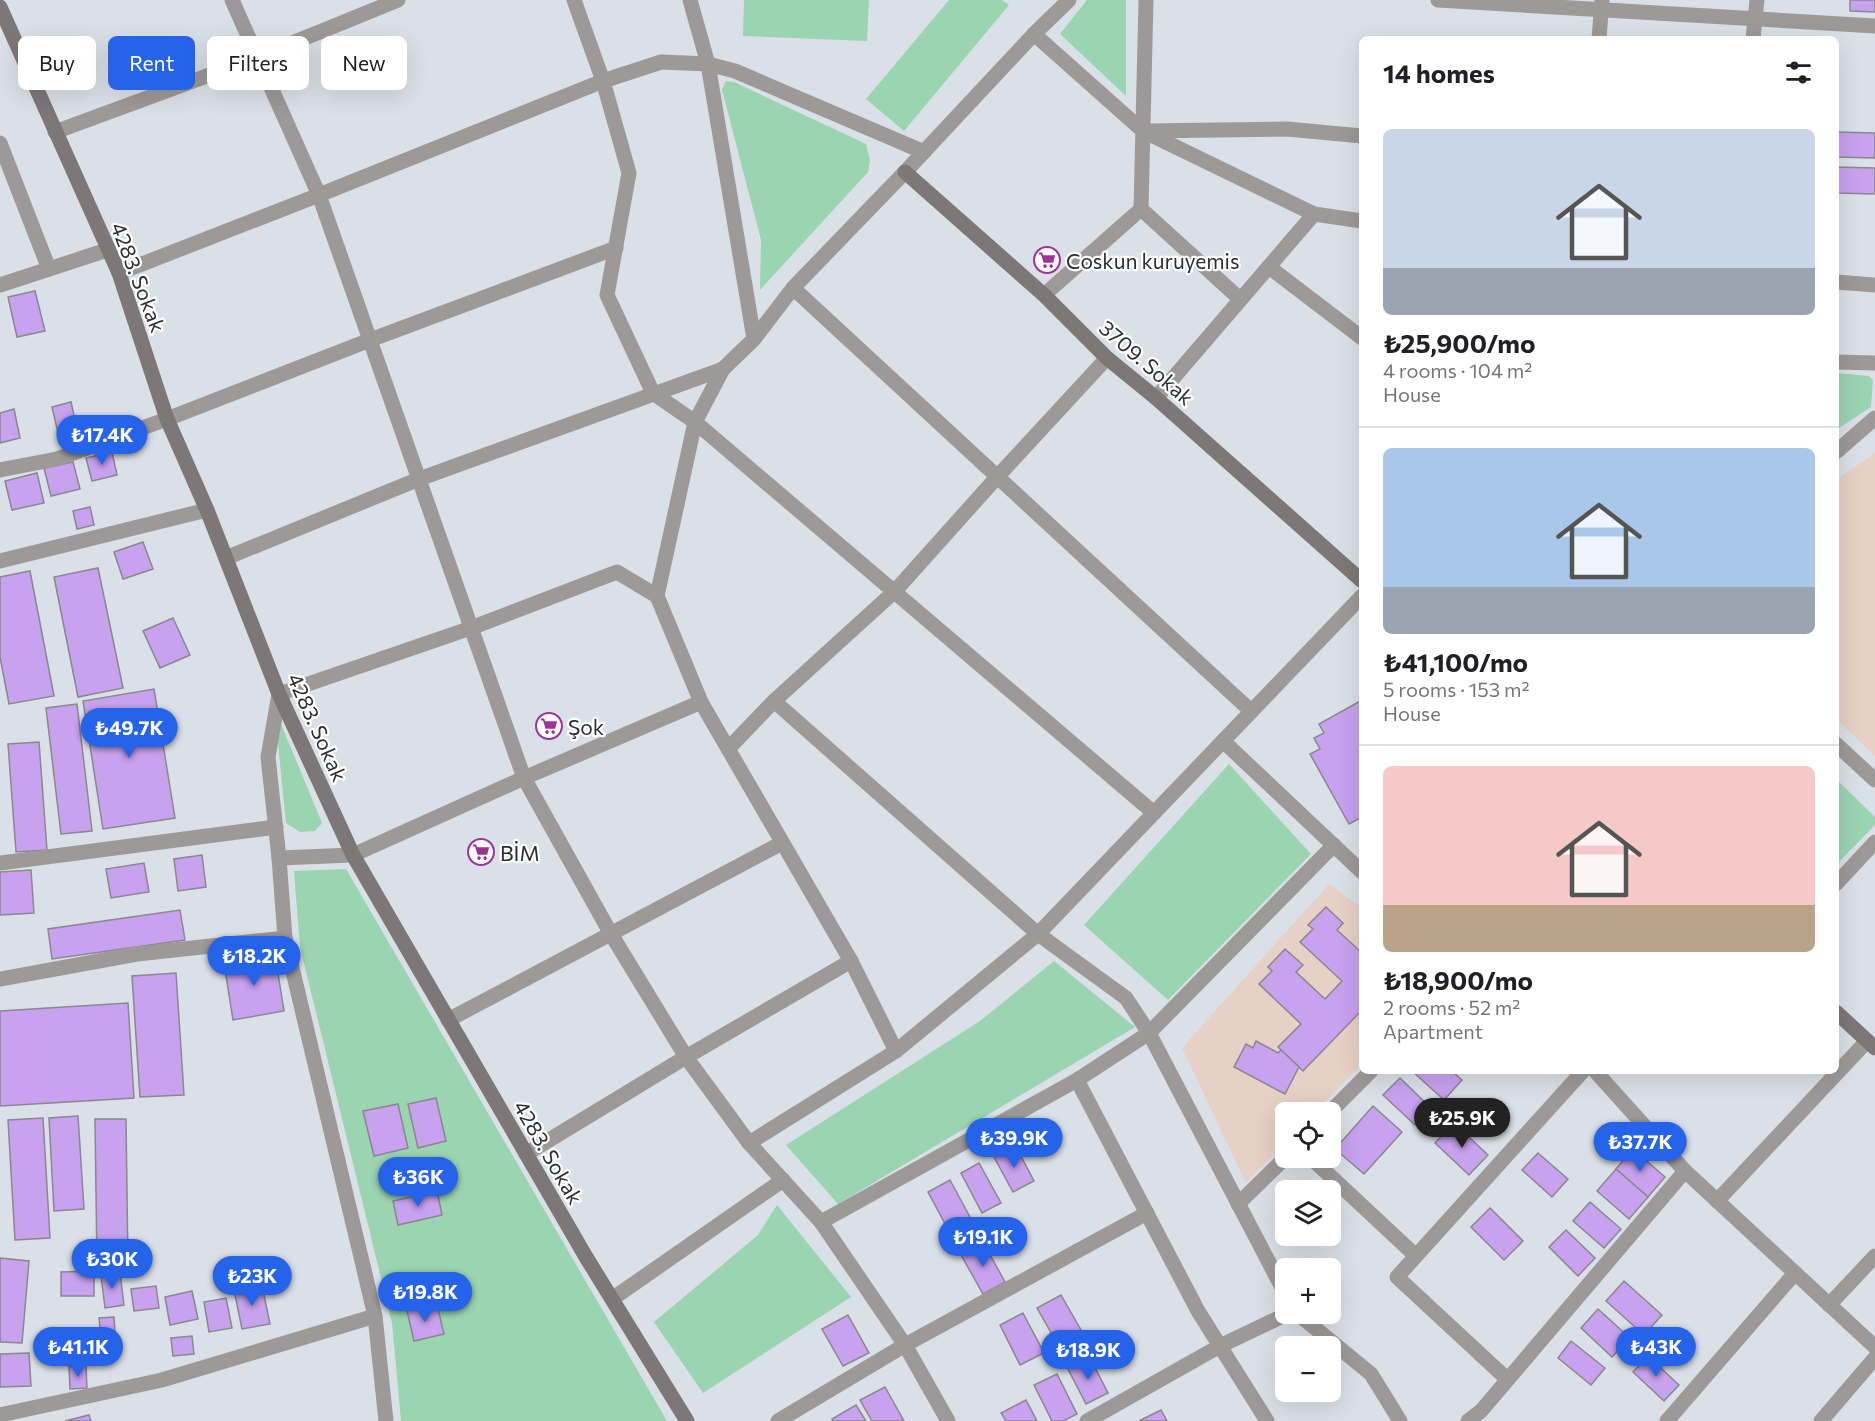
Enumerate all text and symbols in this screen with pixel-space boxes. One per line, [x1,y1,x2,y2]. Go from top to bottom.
chip: Buy [18,36,96,90]
chip: Rent [108,36,195,90]
chip: Filters [207,36,309,90]
chip: New [321,36,407,90]
icon: filters [1782,56,1815,89]
text: 14 homes [1383,57,1495,88]
icon: home [1545,168,1653,276]
street label: 4283. Sokak [107,218,171,336]
supermarket icon: Coskun kuruyemis [1032,245,1062,275]
place label: Coskun kuruyemis [1066,248,1240,273]
street label: 3709. Sokak [1095,314,1199,410]
text: ₺25,900/mo [1383,327,1536,358]
text: 4 rooms · 104 m² [1383,358,1532,382]
text: House [1383,382,1441,406]
pin: ₺17.4K [53,415,151,466]
text: ₺17.4K [70,422,134,446]
icon: home [1545,487,1653,595]
text: ₺41,100/mo [1383,646,1528,677]
street label: 4283. Sokak [283,669,353,785]
text: 5 rooms · 153 m² [1383,677,1530,701]
text: House [1383,701,1441,725]
pin: ₺49.7K [80,708,178,759]
supermarket icon: Şok [534,711,564,741]
place label: Şok [568,714,604,739]
text: ₺49.7K [95,715,163,739]
icon: home [1545,805,1653,913]
supermarket icon: BİM [466,837,496,867]
place label: BİM [500,840,540,865]
pin: ₺18.2K [205,936,303,987]
text: ₺18.2K [221,943,287,967]
text: ₺18,900/mo [1383,964,1533,995]
text: 2 rooms · 52 m² [1383,995,1520,1019]
text: Apartment [1383,1019,1483,1043]
street label: 4283. Sokak [509,1096,589,1208]
pin: ₺25.9K [1413,1098,1511,1149]
map controls [1275,1102,1341,1402]
button: locate [1275,1102,1341,1168]
text: ₺25.9K [1428,1105,1496,1129]
pin: ₺39.9K [965,1118,1063,1169]
pin: ₺37.7K [1591,1122,1689,1173]
text: ₺39.9K [980,1125,1048,1149]
text: ₺37.7K [1608,1129,1672,1153]
pin: ₺36K [382,1157,454,1208]
text: ₺36K [392,1164,444,1188]
button: layers [1275,1180,1341,1246]
pin: ₺19.1K [934,1217,1032,1268]
text: ₺19.1K [952,1224,1014,1248]
pin: ₺30K [76,1239,148,1290]
text: ₺30K [86,1246,138,1270]
pin: ₺23K [216,1256,288,1307]
button: + [1275,1258,1341,1324]
text: ₺23K [227,1263,277,1287]
pin: ₺19.8K [376,1272,474,1323]
text: ₺19.8K [392,1279,458,1303]
pin: ₺41.1K [29,1327,127,1378]
pin: ₺43K [1620,1327,1692,1378]
pin: ₺18.9K [1039,1330,1137,1381]
text: ₺41.1K [47,1334,109,1358]
text: ₺43K [1630,1334,1682,1358]
button: − [1275,1336,1341,1402]
text: ₺18.9K [1055,1337,1121,1361]

